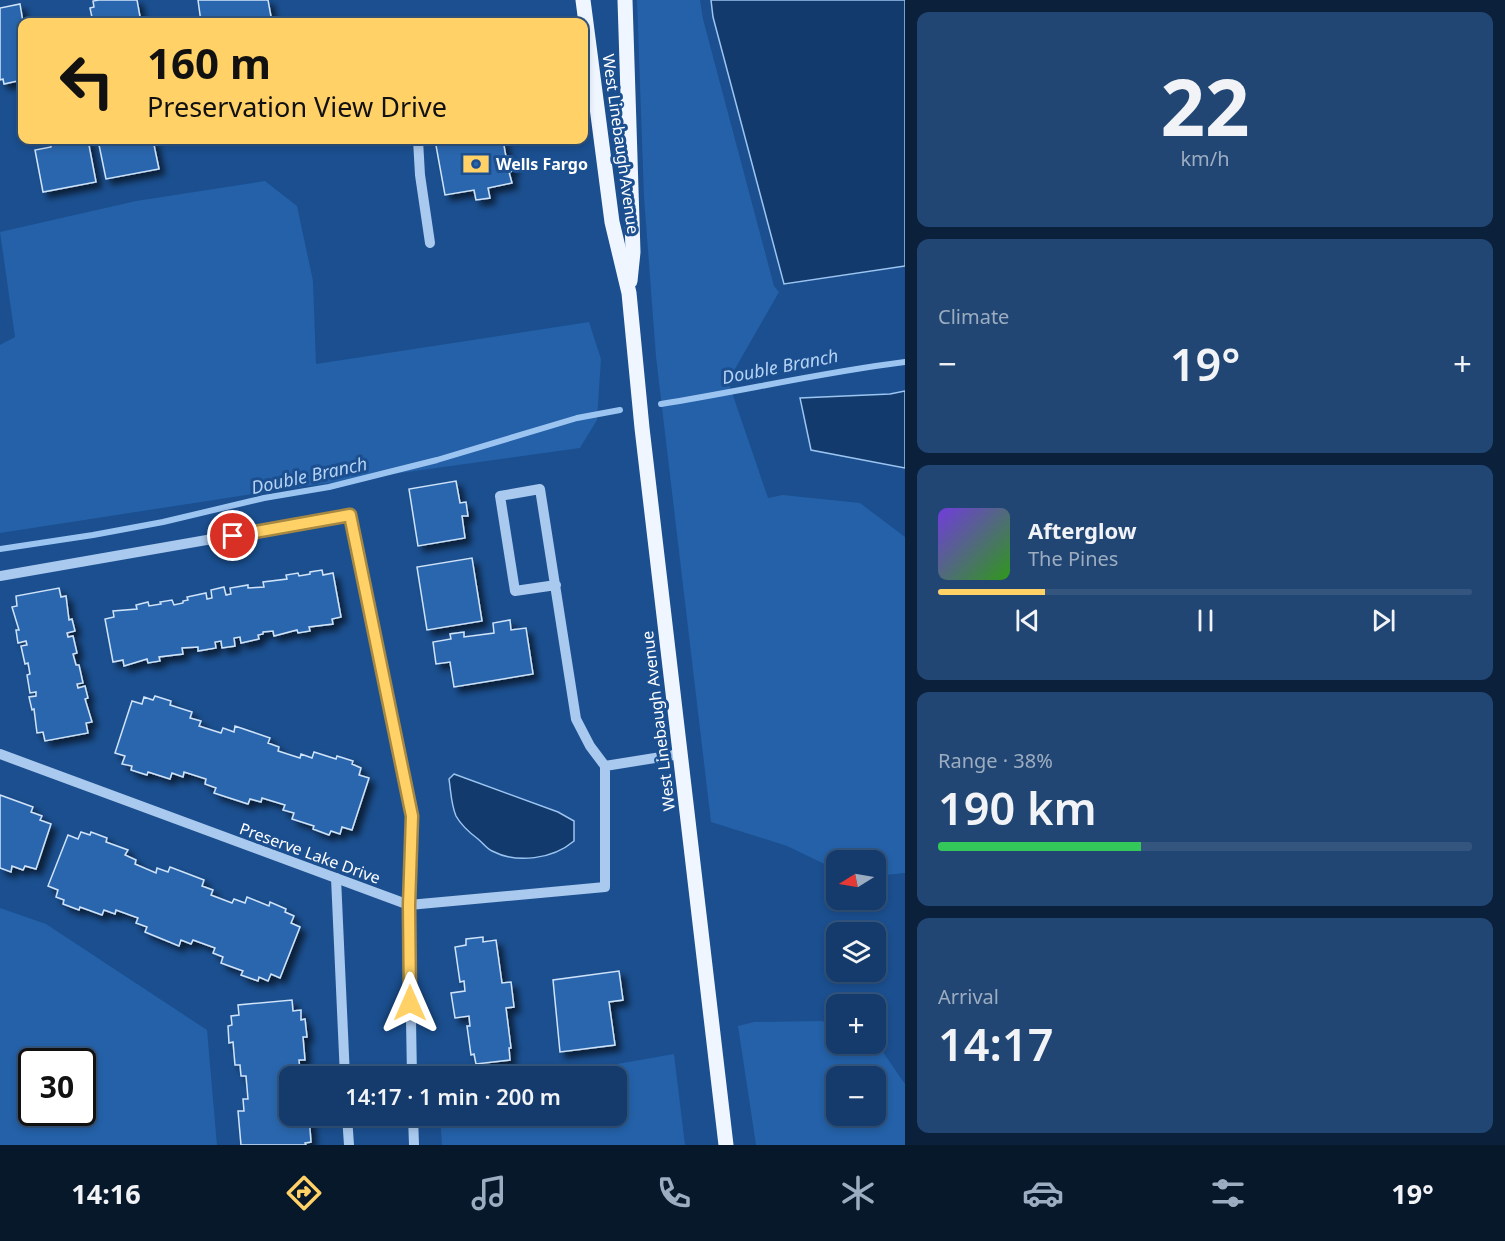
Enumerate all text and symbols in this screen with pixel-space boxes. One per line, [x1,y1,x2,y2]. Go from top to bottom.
text: 160 m [147,34,271,91]
icon: left [48,42,126,120]
street label: West Linebaugh Avenue [597,53,645,235]
text: 22 [1160,53,1250,159]
text: Preservation View Drive [147,88,447,125]
text: km/h [1180,145,1230,172]
bank icon: Wells Fargo [461,149,491,179]
place label: Wells Fargo [496,153,588,175]
text: Climate [938,303,1009,330]
text: 19° [1170,333,1240,394]
text: − [938,341,957,386]
text: + [1453,341,1472,386]
water label: Double Branch [720,343,840,389]
water label: Double Branch [249,451,369,499]
pin [207,510,258,561]
text: Afterglow [1028,515,1137,545]
icon: arrive [216,519,249,552]
text: The Pines [1028,545,1118,572]
icon: previous [1011,604,1044,637]
icon: pause [1189,604,1222,637]
icon: next [1367,604,1400,637]
street label: West Linebaugh Avenue [636,630,680,812]
text: Range · 38% [938,747,1053,774]
text: 190 km [938,777,1097,838]
street label: Preserve Lake Drive [237,817,383,889]
north arrow [826,850,886,910]
map controls [826,850,886,1126]
button: layers [826,922,886,982]
position arrow [378,971,442,1035]
text: Arrival [938,983,999,1010]
button: + [826,994,886,1054]
text: 14:17 [938,1013,1053,1074]
speed limit sign: 30 [18,1048,96,1126]
button: − [826,1066,886,1126]
text: 14:17 · 1 min · 200 m [345,1081,561,1111]
icon: directions [283,1172,325,1214]
icon: music [468,1172,510,1214]
icon: phone [653,1172,695,1214]
icon: climate [837,1172,879,1214]
icon: car [1022,1172,1064,1214]
icon: filters [1207,1172,1249,1214]
text: 14:16 [71,1175,141,1212]
text: 19° [1391,1175,1434,1212]

